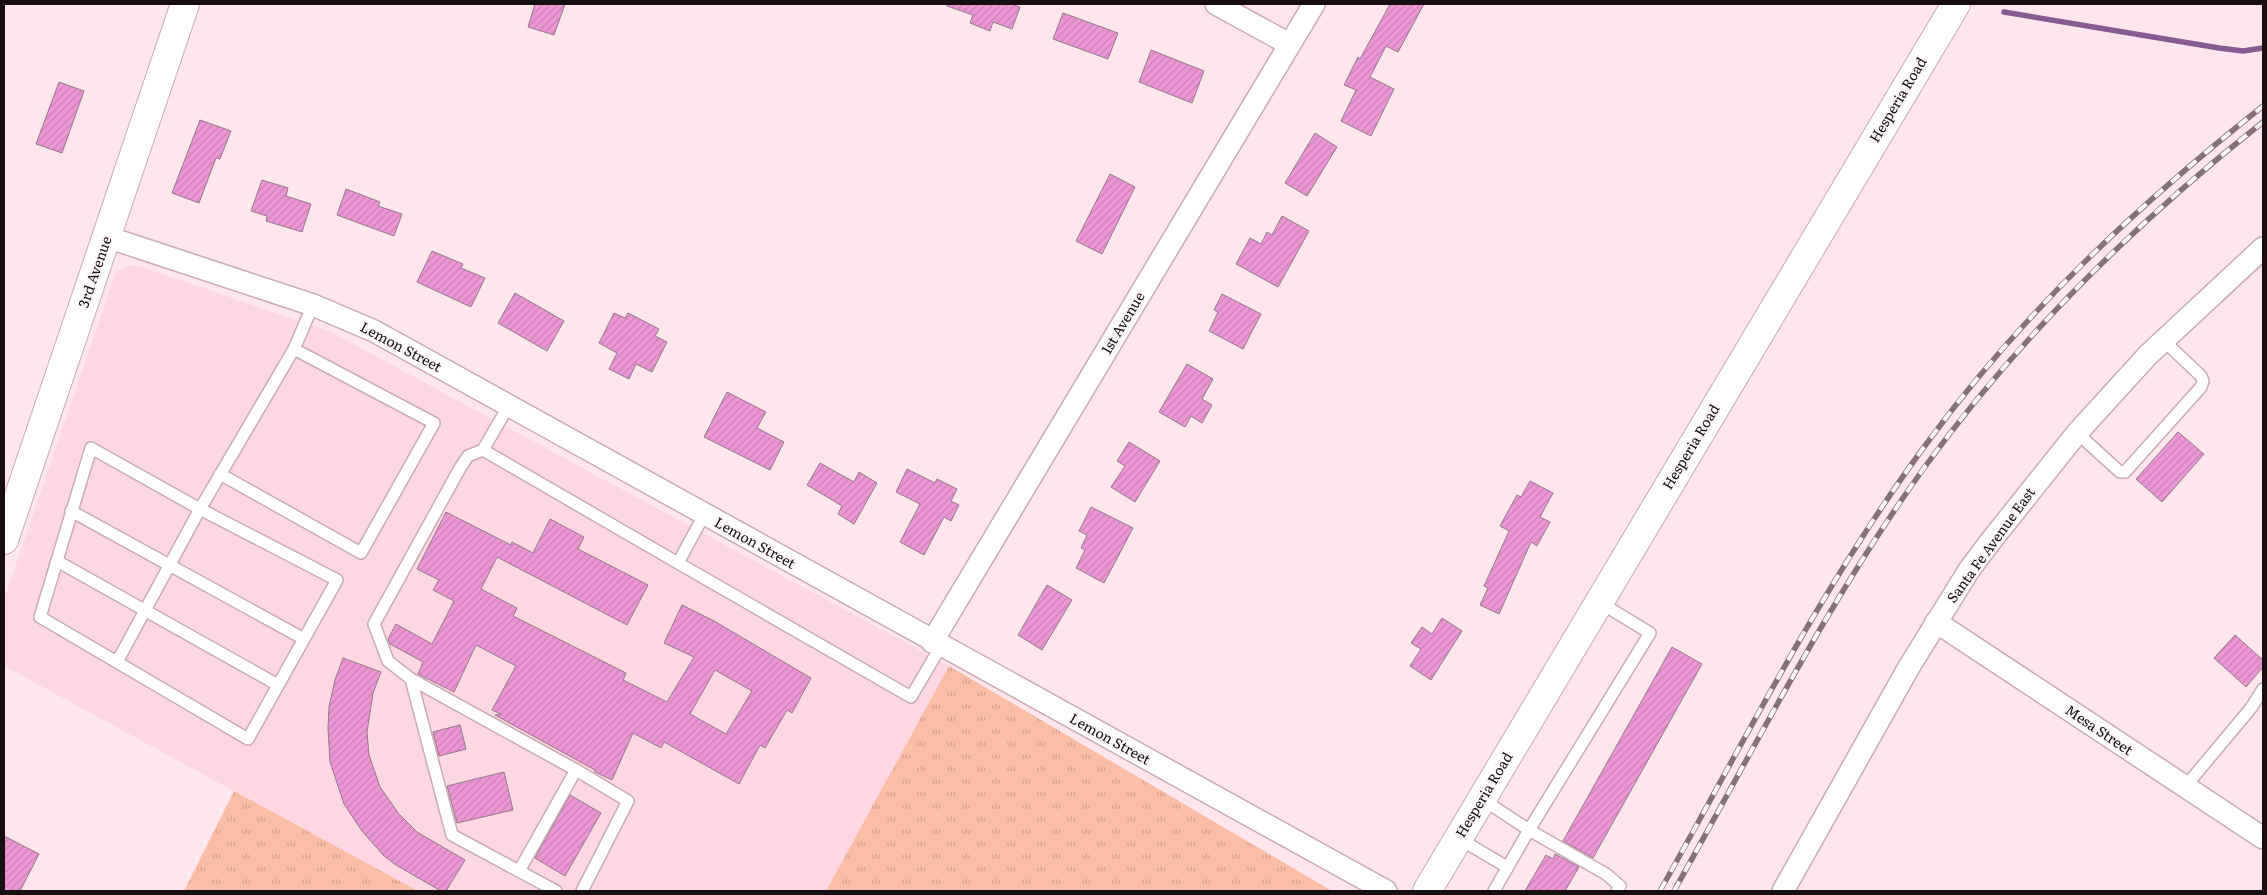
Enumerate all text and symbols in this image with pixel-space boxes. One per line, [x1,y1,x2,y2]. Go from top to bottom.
street label: Hesperia Road [1864,53,1931,146]
street label: 3rd Avenue [72,233,116,310]
street label: 1st Avenue [1096,288,1149,357]
street label: Lemon Street [357,316,446,376]
street label: Hesperia Road [1657,400,1724,493]
street label: Santa Fe Avenue East [1941,482,2039,606]
street label: Lemon Street [711,512,800,573]
street label: Mesa Street [2062,699,2138,759]
street label: Lemon Street [1066,708,1155,769]
street label: Hesperia Road [1450,748,1517,841]

